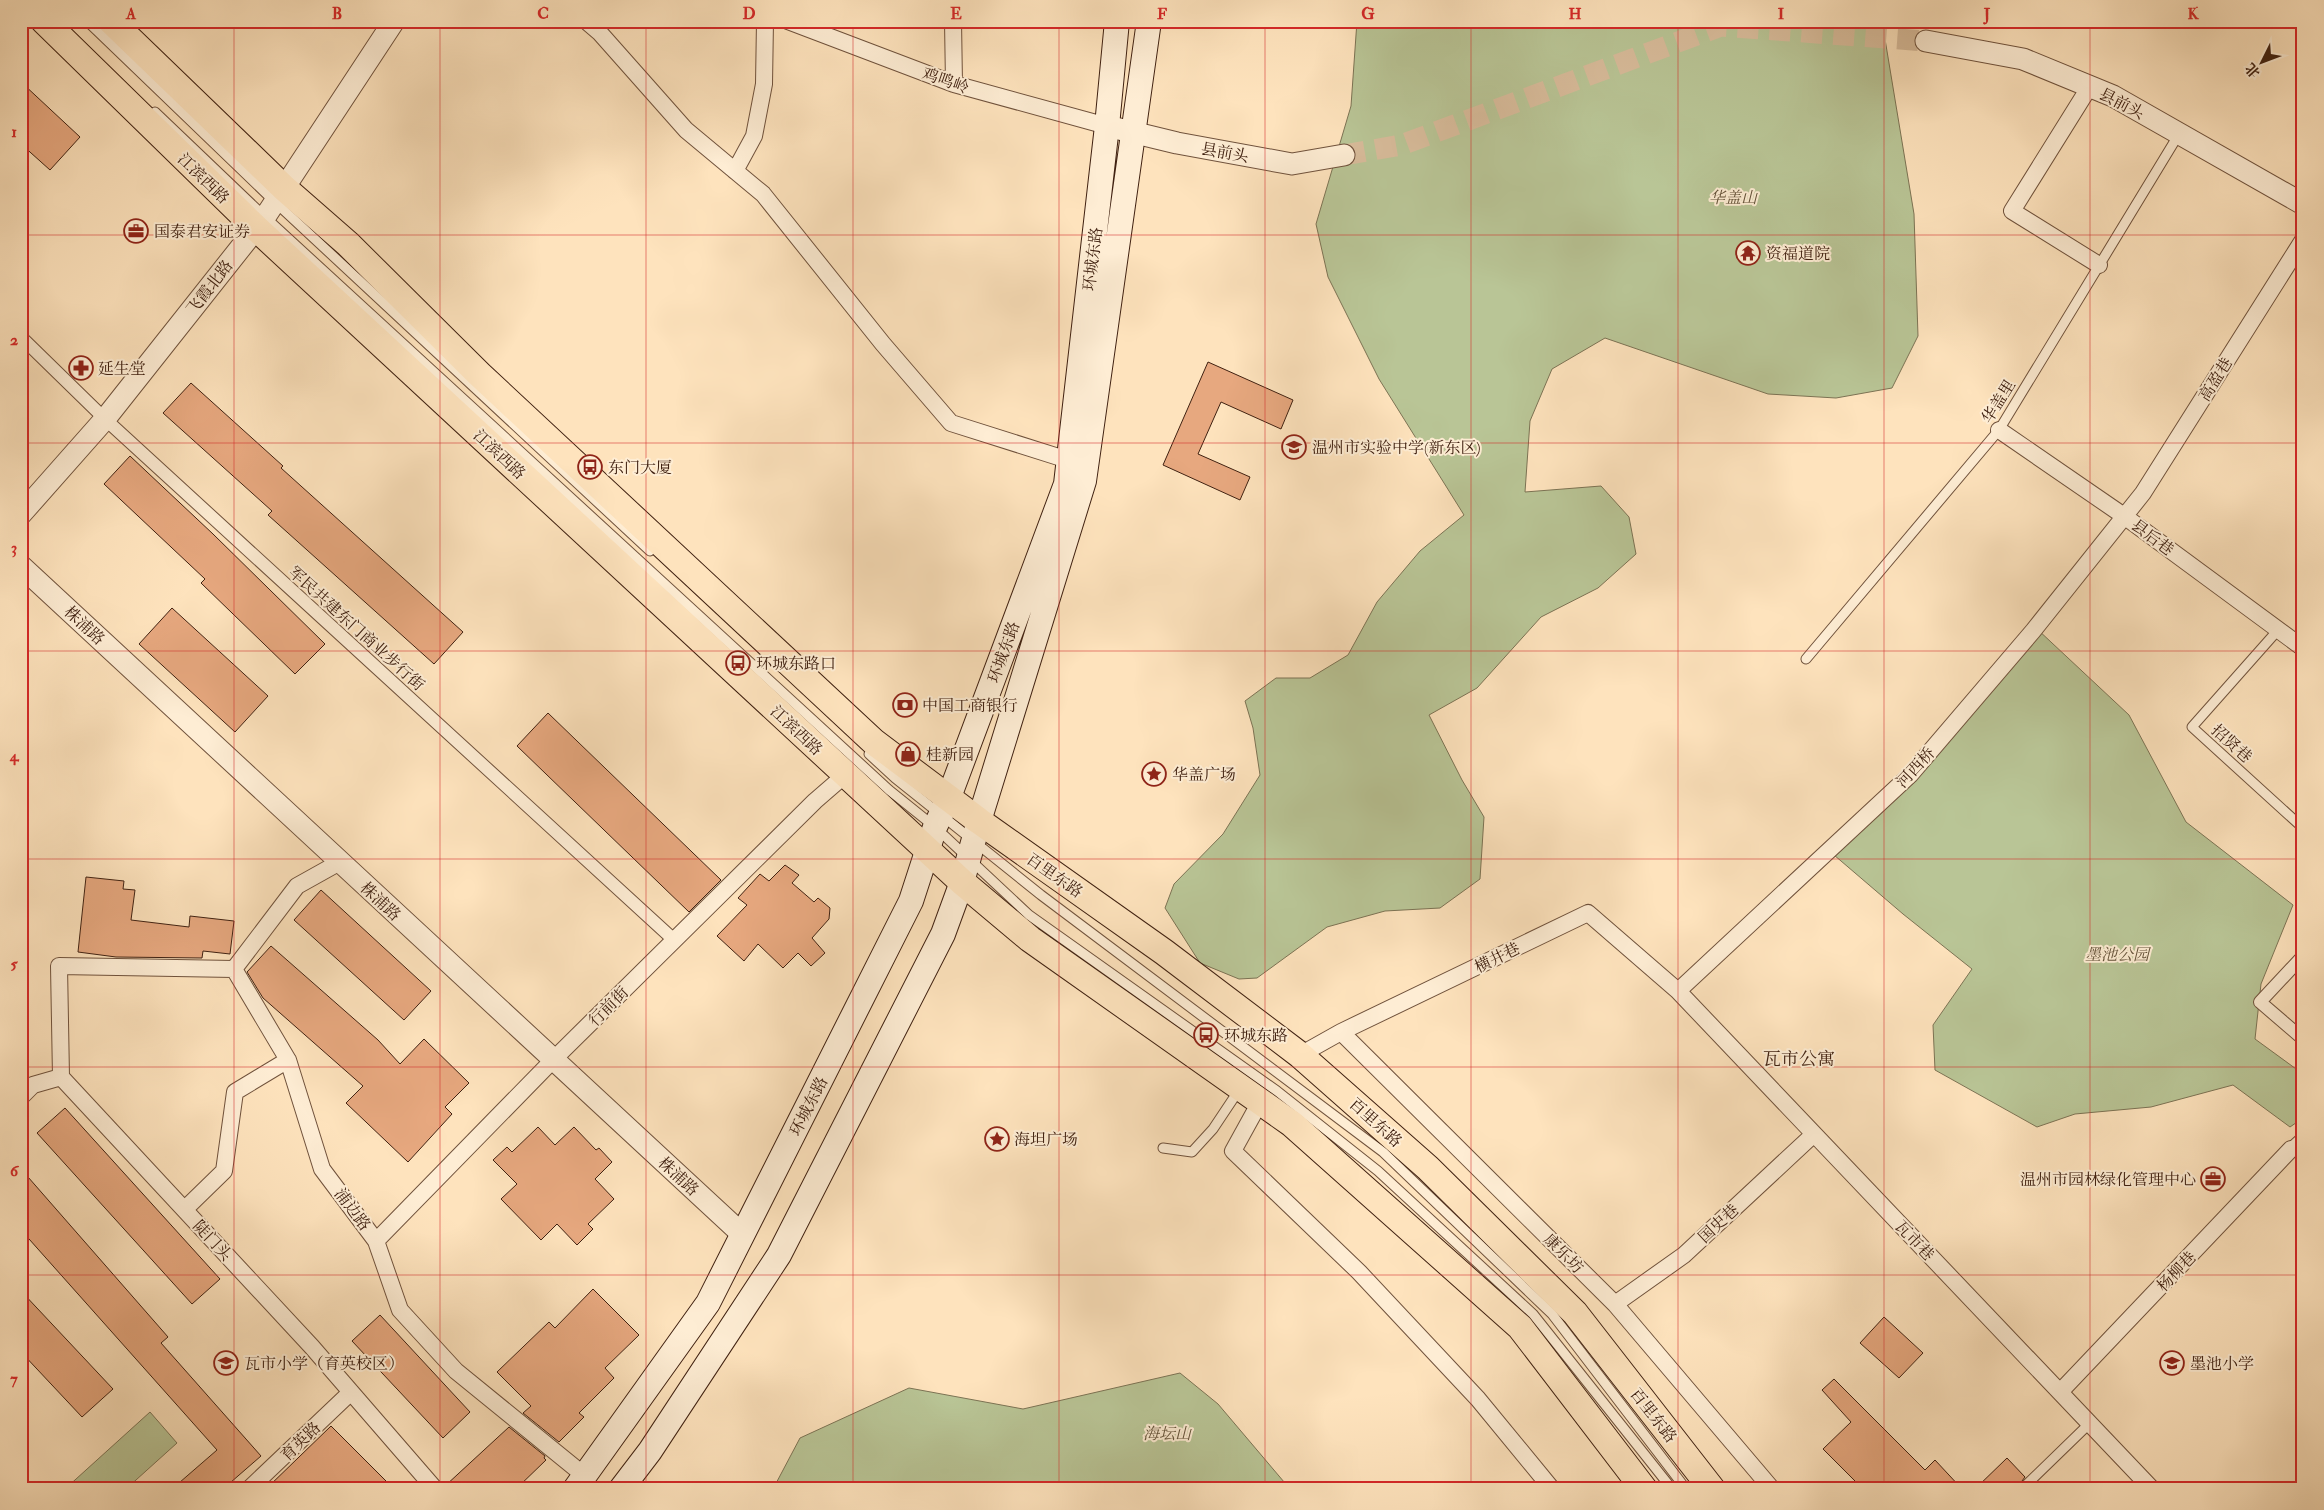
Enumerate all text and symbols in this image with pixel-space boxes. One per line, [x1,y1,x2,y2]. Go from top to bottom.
text: A [125,4,137,24]
text: B [332,4,342,24]
text: C [537,4,549,24]
text: D [742,4,756,24]
text: E [950,4,962,24]
text: F [1157,4,1167,24]
text: G [1361,4,1375,24]
text: H [1568,4,1582,24]
text: I [1778,4,1785,24]
text: J [1983,4,1991,25]
text: K [2187,4,2199,24]
north arrow [2236,38,2286,88]
text: 北 [2242,59,2264,81]
street label: 鸡鸣岭 [920,64,972,98]
street label: 县前头 [2096,84,2147,124]
text: 1 [11,122,17,142]
street label: 县前头 [1199,139,1250,167]
street label: 江滨西路 [173,149,233,208]
park label: 华盖山 [1709,188,1759,208]
office icon: 国泰君安证券 [123,218,149,244]
place label: 国泰君安证券 [154,222,250,242]
street label: 环城东路 [1079,226,1107,292]
temple icon: 资福道院 [1735,240,1761,266]
place label: 资福道院 [1766,244,1830,264]
street label: 飞霞北路 [182,256,237,319]
text: 2 [10,330,18,350]
street label: 高盈巷 [2195,354,2237,405]
pharmacy icon: 延生堂 [68,355,94,381]
place label: 延生堂 [98,359,146,379]
street label: 华盖里 [1978,376,2020,427]
street label: 江滨西路 [469,426,530,484]
school or university icon: 温州市实验中学(新东区) [1281,434,1307,460]
place label: 温州市实验中学(新东区) [1312,438,1481,458]
bus stop icon: 东门大厦 [577,454,603,480]
place label: 东门大厦 [608,458,672,478]
street label: 县后巷 [2127,515,2178,560]
text: 3 [11,538,17,558]
street label: 军民共建东门商业步行街 [284,562,428,695]
street label: 株浦路 [60,602,109,649]
street label: 环城东路 [984,619,1024,686]
bus stop icon: 环城东路口 [725,650,751,676]
place label: 环城东路口 [756,654,836,674]
bank icon: 中国工商银行 [892,692,918,718]
place label: 中国工商银行 [922,696,1018,716]
street label: 江滨西路 [766,702,827,760]
street label: 招贤巷 [2207,720,2256,767]
shop icon: 桂新园 [895,741,921,767]
street label: 河西桥 [1892,743,1939,792]
place label: 桂新园 [926,745,974,765]
text: 4 [9,746,20,766]
place icon: 华盖广场 [1141,761,1167,787]
place label: 华盖广场 [1172,765,1236,785]
street label: 百里东路 [1022,849,1086,902]
street label: 株浦路 [356,878,405,925]
street label: 横井巷 [1471,938,1523,977]
park label: 墨池公园 [2085,945,2152,965]
text: 5 [10,954,18,974]
street label: 行前街 [585,983,633,1031]
bus stop icon: 环城东路 [1193,1022,1219,1048]
place label: 环城东路 [1224,1026,1288,1046]
district label: 瓦市公寓 [1763,1048,1835,1071]
street label: 环城东路 [785,1073,832,1140]
street label: 百里东路 [1345,1094,1406,1152]
place icon: 海坦广场 [984,1126,1010,1152]
place label: 海坦广场 [1014,1130,1078,1150]
street label: 株浦路 [654,1153,703,1200]
text: 6 [10,1161,20,1181]
office icon: 温州市园林绿化管理中心 [2200,1166,2226,1192]
place label: 温州市园林绿化管理中心 [2020,1170,2196,1190]
street label: 浦边路 [330,1184,375,1235]
street label: 国史巷 [1694,1200,1743,1247]
street label: 陡门头 [189,1216,236,1265]
street label: 瓦市巷 [1890,1216,1938,1265]
street label: 康乐坊 [1539,1230,1587,1278]
street label: 杨柳巷 [2153,1247,2201,1296]
school or university icon: 瓦市小学（育英校区） [213,1350,239,1376]
school or university icon: 墨池小学 [2159,1350,2185,1376]
place label: 瓦市小学（育英校区） [244,1354,404,1374]
place label: 墨池小学 [2190,1354,2254,1374]
text: 7 [10,1369,18,1389]
street label: 百里东路 [1626,1384,1681,1447]
street label: 育英路 [276,1418,325,1466]
park label: 海坛山 [1143,1424,1193,1444]

